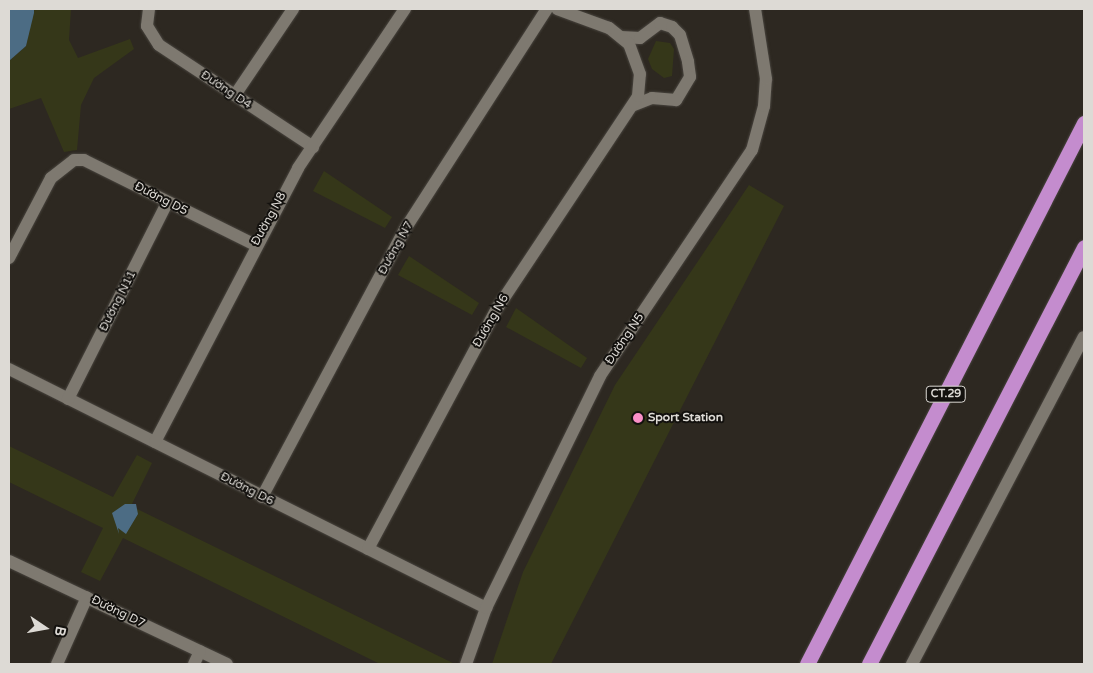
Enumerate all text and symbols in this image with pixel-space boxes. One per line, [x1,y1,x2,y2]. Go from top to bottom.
street label: Đường D4 [198,68,254,112]
street label: Đường D5 [132,179,190,219]
street label: Đường N8 [248,190,290,248]
street label: Đường N7 [375,219,417,277]
street label: Đường N11 [97,268,139,334]
street label: Đường N6 [470,292,512,350]
street label: Đường N5 [603,311,647,367]
road number: CT.29 [925,386,967,402]
place label: Sport Station [648,411,723,425]
marker: Sport Station [632,412,644,424]
street label: Đường D6 [218,469,276,509]
street label: Đường D7 [89,593,147,631]
north arrow [20,603,70,653]
text: B [51,625,69,638]

